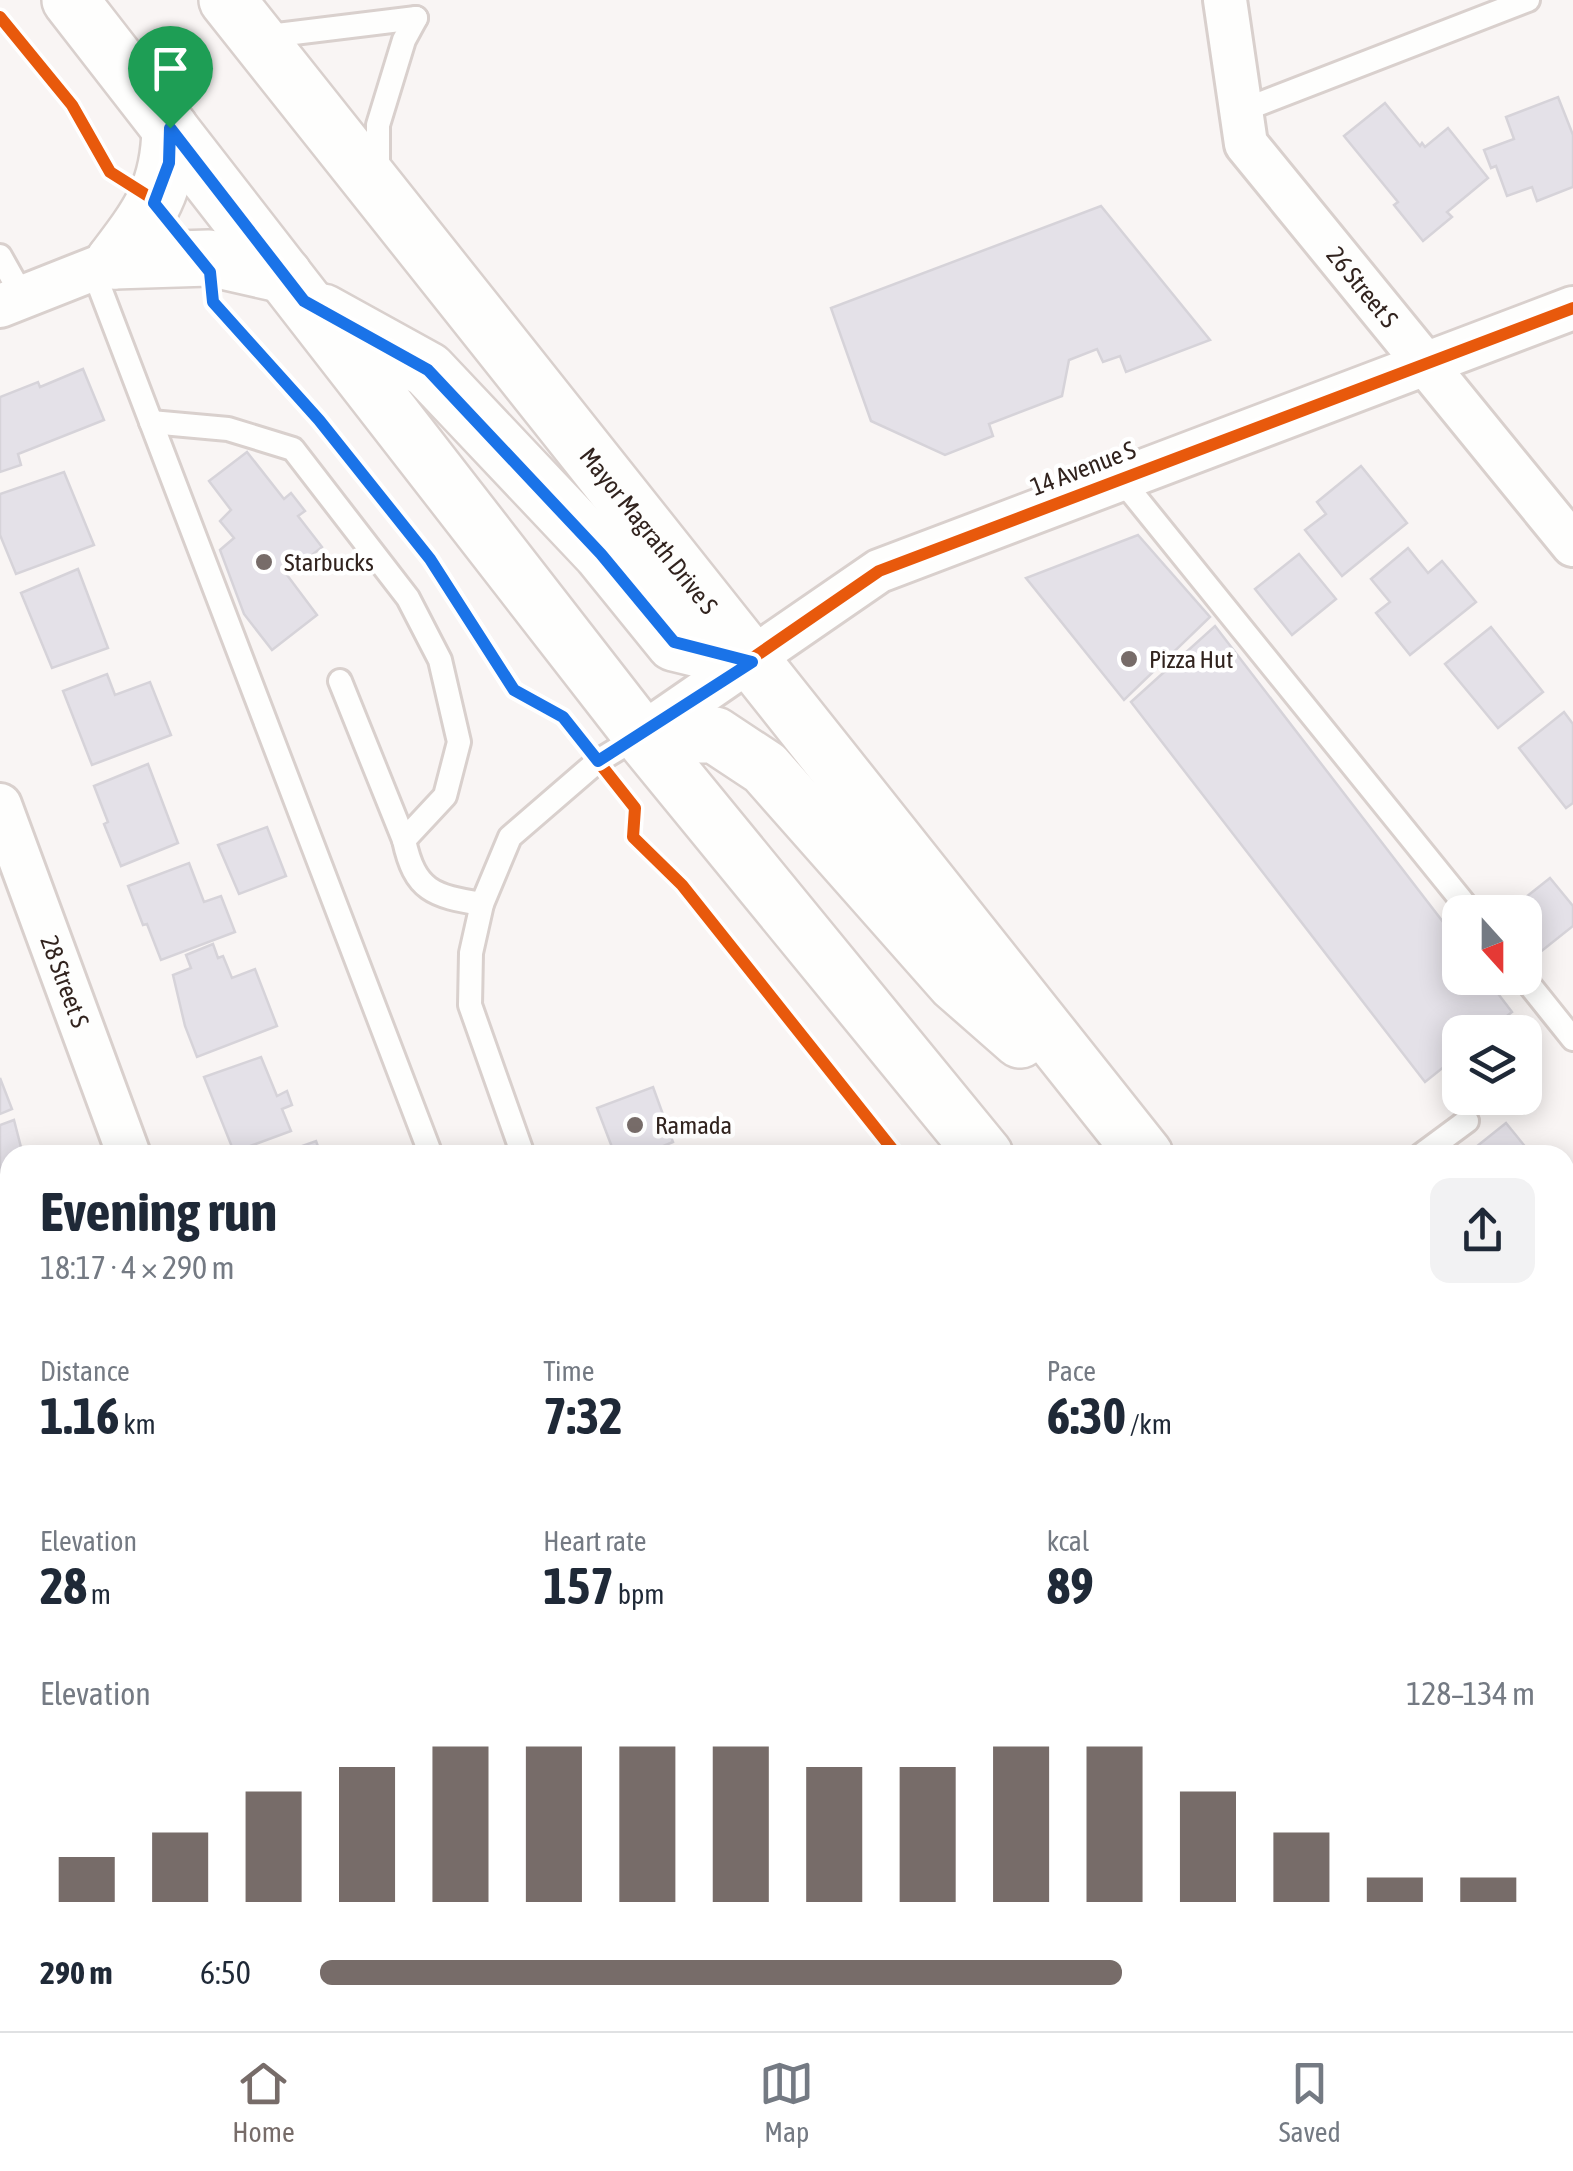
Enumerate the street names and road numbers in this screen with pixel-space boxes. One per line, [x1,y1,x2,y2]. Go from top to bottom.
street label: 26 Street S [1321,241,1404,333]
street label: 14 Avenue S [1027,435,1139,501]
street label: Mayor Magrath Drive S [574,442,723,619]
street label: 28 Street S [35,932,95,1031]

